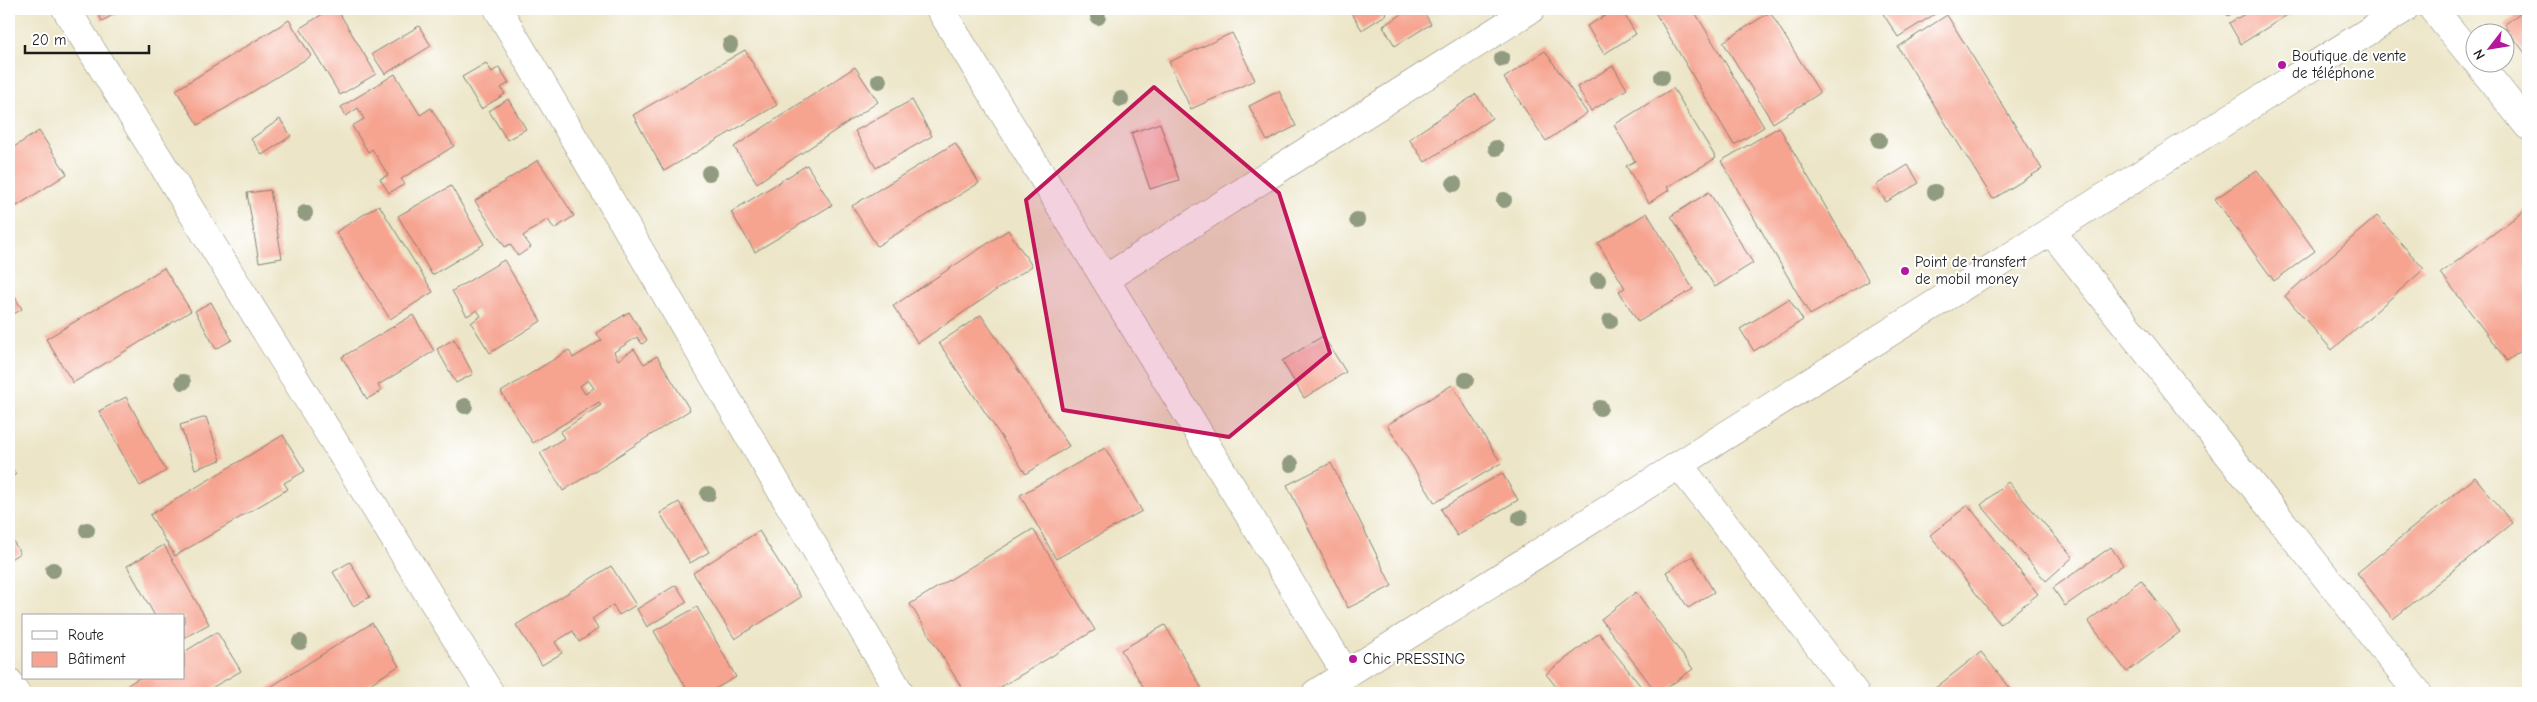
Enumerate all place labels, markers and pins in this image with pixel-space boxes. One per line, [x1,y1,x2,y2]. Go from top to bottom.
place label: Boutique de vente de téléphone [2292,47,2407,82]
marker: Boutique de vente de téléphone [2276,59,2288,71]
place label: Point de transfert de mobil money [1915,253,2027,288]
marker: Point de transfert de mobil money [1899,265,1911,277]
place label: Chic PRESSING [1363,650,1466,668]
marker: Chic PRESSING [1347,653,1359,665]

